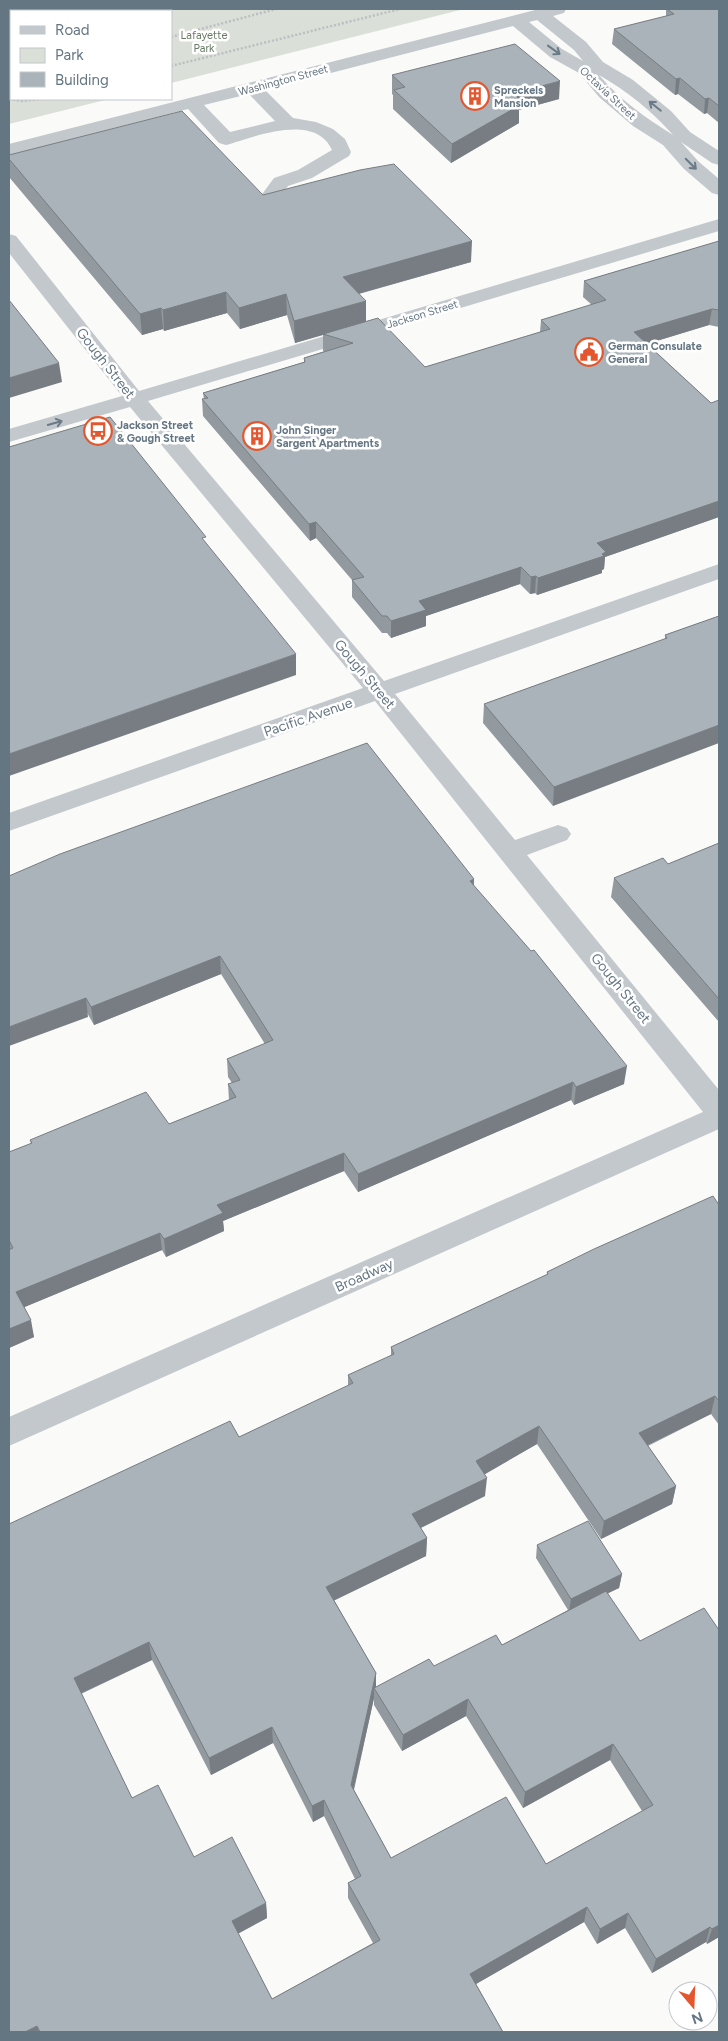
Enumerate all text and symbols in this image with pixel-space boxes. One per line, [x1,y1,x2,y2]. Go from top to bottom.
legend [10,10,172,100]
text: Road [55,21,90,39]
park label: Lafayette Park [181,29,227,55]
one-way arrow [546,45,560,55]
text: Park [55,46,84,64]
street label: Washington Street [237,62,329,99]
street label: Octavia Street [577,64,638,123]
text: Building [55,71,109,89]
building icon: Spreckels Mansion [460,81,490,111]
place label: Spreckels Mansion [494,84,543,110]
one-way arrow [648,101,661,112]
one-way arrow [684,158,697,170]
street label: Jackson Street [385,297,459,331]
street label: Gough Street [73,324,139,402]
public building icon: German Consulate General [574,337,604,367]
place label: German Consulate General [608,340,702,366]
bus stop icon: Jackson Street & Gough Street [83,416,113,446]
one-way arrow [47,417,63,427]
place label: Jackson Street & Gough Street [117,419,196,445]
building icon: John Singer Sargent Apartments [242,421,272,451]
place label: John Singer Sargent Apartments [276,424,379,450]
street label: Gough Street [331,636,399,712]
street label: Pacific Avenue [262,694,355,741]
street label: Gough Street [587,950,654,1027]
street label: Broadway [332,1255,397,1296]
north arrow [668,1981,718,2031]
text: N [689,2008,705,2028]

